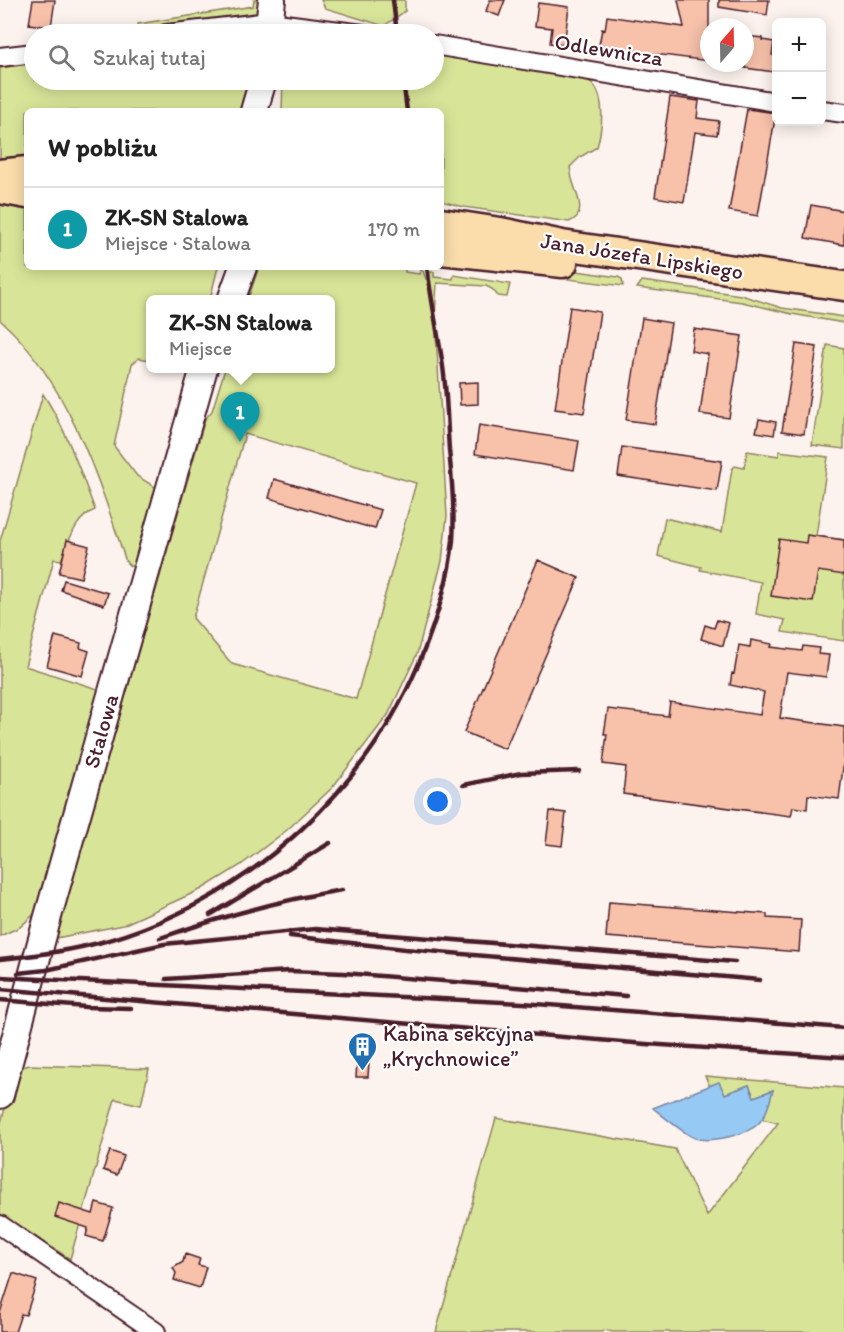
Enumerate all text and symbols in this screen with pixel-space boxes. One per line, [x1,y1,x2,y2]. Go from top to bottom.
north arrow [700,18,754,72]
map controls [772,18,826,126]
button: + [772,18,826,72]
search box [24,24,444,90]
street label: Odlewnicza [553,28,666,72]
icon: search [45,41,78,74]
text: Szukaj tutaj [93,44,206,71]
button: − [772,72,826,126]
text: W pobliżu [48,131,157,163]
text: ZK-SN Stalowa [105,204,248,231]
text: 1 [63,217,72,241]
text: 170 m [367,217,420,241]
street label: Jana Józefa Lipskiego [539,227,745,285]
text: Miejsce · Stalowa [105,231,251,255]
popup [146,295,335,373]
text: ZK-SN Stalowa [169,309,312,336]
text: Miejsce [169,336,232,360]
pin: 1 [220,392,260,442]
street label: Stalowa [78,690,125,771]
your location [423,787,452,816]
place label: Kabina sekcyjna „Krychnowice” [383,1020,534,1072]
building icon: Kabina sekcyjna „Krychnowice” [346,1030,378,1072]

